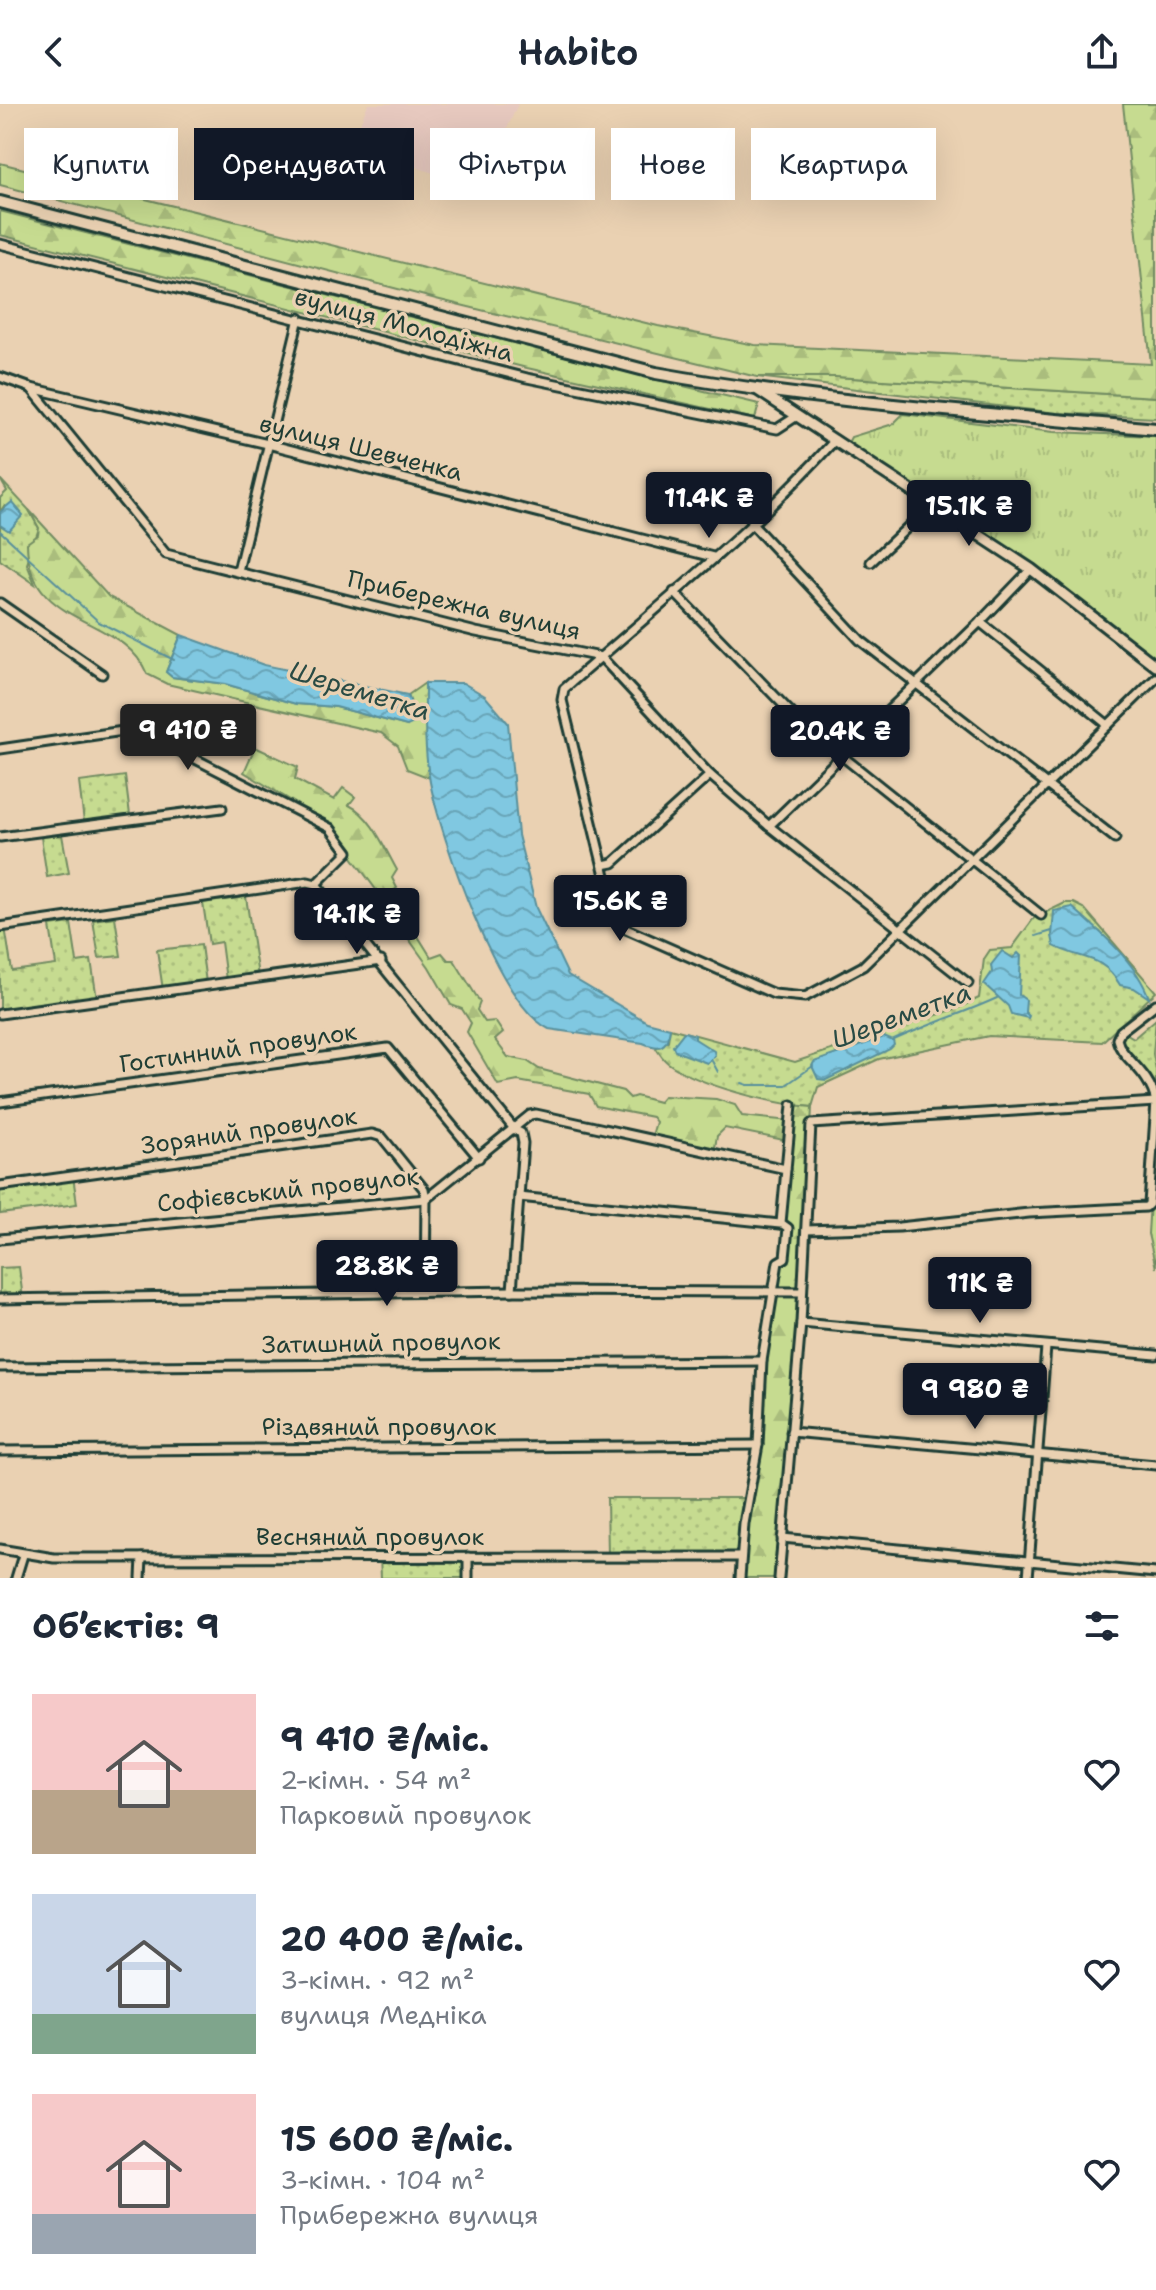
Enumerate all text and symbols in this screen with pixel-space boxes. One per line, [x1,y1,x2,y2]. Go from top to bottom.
text: Habito [517,28,639,77]
icon: back [32,30,76,74]
icon: share [1080,30,1124,74]
chip: Купити [24,128,178,200]
chip: Орендувати [194,128,414,200]
chip: Фільтри [430,128,595,200]
chip: Нове [611,128,735,200]
chip: Квартира [751,128,936,200]
street label: вулиця Молодіжна [291,280,517,370]
street label: вулиця Шевченка [256,407,466,489]
pin: 11.4K ₴ [635,472,783,540]
text: 11.4K ₴ [664,480,754,515]
pin: 15.1K ₴ [895,480,1043,548]
text: 15.1K ₴ [925,488,1013,523]
street label: Прибережна вулиця [344,563,584,647]
water label: Шереметка [285,652,435,728]
pin: 9 410 ₴ [114,704,262,772]
pin: 20.4K ₴ [766,705,914,773]
text: 9 410 ₴ [138,712,238,747]
text: 20.4K ₴ [789,713,891,748]
pin: 15.6K ₴ [546,875,694,943]
text: 15.6K ₴ [572,883,668,918]
pin: 14.1K ₴ [283,888,431,956]
text: 14.1K ₴ [312,896,402,931]
water label: Шереметка [826,974,976,1056]
street label: Гостинний провулок [117,1015,359,1081]
street label: Зоряний провулок [139,1100,359,1162]
street label: Софієвський провулок [155,1160,421,1220]
pin: 28.8K ₴ [313,1240,461,1308]
text: 28.8K ₴ [334,1248,440,1283]
pin: 11K ₴ [924,1257,1036,1325]
text: 11K ₴ [946,1265,1014,1300]
street label: Затишний провулок [261,1325,501,1361]
pin: 9 980 ₴ [901,1363,1049,1431]
text: 9 980 ₴ [921,1371,1029,1406]
street label: Різдвяний провулок [261,1411,497,1443]
street label: Весняний провулок [256,1521,485,1553]
text: Об’єктів: 9 [32,1603,220,1649]
icon: filters [1080,1604,1124,1648]
text: 9 410 ₴/міс. [280,1716,489,1762]
icon: home [96,1726,192,1822]
icon: heart [1080,1752,1124,1796]
text: 2-кімн. · 54 m² [280,1762,471,1797]
text: Парковий провулок [280,1797,531,1832]
text: 20 400 ₴/міс. [280,1916,524,1962]
icon: home [96,1926,192,2022]
icon: heart [1080,1952,1124,1996]
text: 3-кімн. · 92 m² [280,1962,474,1997]
text: вулиця Медніка [280,1997,487,2032]
text: 15 600 ₴/міс. [280,2116,513,2162]
icon: home [96,2126,192,2222]
icon: heart [1080,2152,1124,2196]
text: 3-кімн. · 104 m² [280,2162,485,2197]
text: Прибережна вулиця [280,2197,538,2232]

